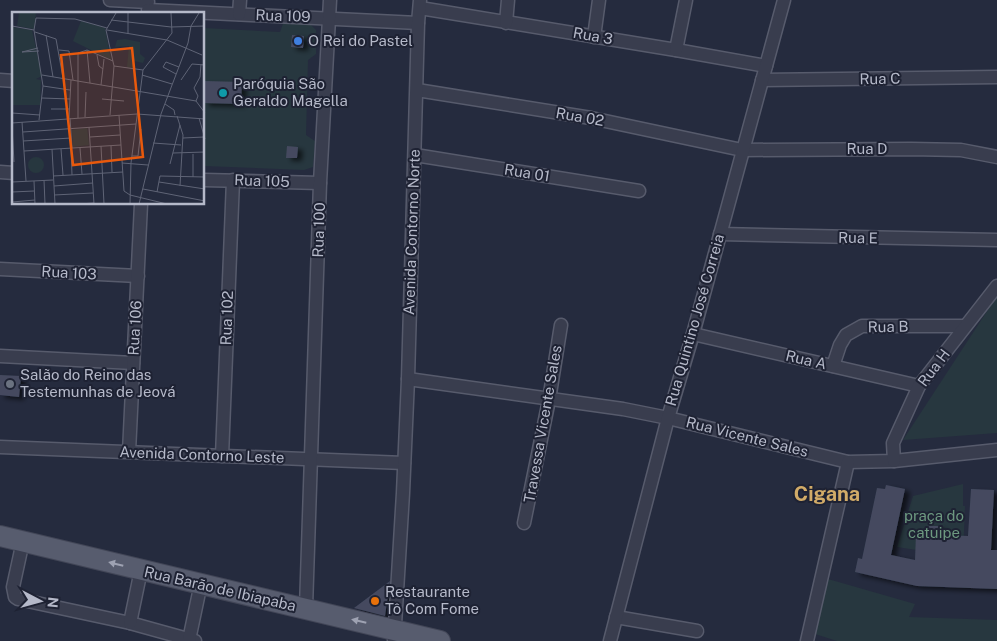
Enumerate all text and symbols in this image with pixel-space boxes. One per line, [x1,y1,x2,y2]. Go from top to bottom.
street label: Rua 109 [255,6,311,25]
inset map [12,12,205,205]
street label: Rua 3 [572,24,614,47]
place label: O Rei do Pastel [308,32,413,49]
marker: O Rei do Pastel [292,35,304,47]
street label: Rua C [859,70,901,87]
place label: Paróquia São Geraldo Magella [233,75,348,109]
marker: Paróquia São Geraldo Magella [217,87,229,99]
street label: Rua 02 [555,104,606,129]
street label: Rua D [846,140,888,157]
street label: Avenida Contorno Norte [400,149,423,315]
street label: Rua 01 [503,161,551,184]
street label: Rua 105 [234,171,290,190]
street label: Rua 100 [309,202,328,258]
street label: Rua E [838,229,878,246]
street label: Rua Quintino José Correia [662,232,727,408]
street label: Rua 103 [41,263,97,282]
street label: Rua 102 [217,290,236,346]
street label: Rua 106 [125,300,144,356]
street label: Rua B [867,318,909,335]
street label: Travessa Vicente Sales [520,344,565,504]
street label: Rua H [914,346,953,390]
street label: Rua A [784,347,828,373]
place label: Salão do Reino das Testemunhas de Jeová [20,366,175,400]
marker: Salão do Reino das Testemunhas de Jeová [4,378,16,390]
street label: Rua Vicente Sales [684,413,810,460]
street label: Avenida Contorno Leste [119,443,285,466]
district label: Cigana [794,482,860,506]
park label: praça do catuipe [904,507,964,541]
one-way arrow [108,560,123,568]
street label: Rua Barão de Ibiapaba [143,563,298,614]
north arrow [15,576,65,626]
place label: Restaurante Tô Com Fome [385,583,479,617]
marker: Restaurante Tô Com Fome [369,595,381,607]
text: N [44,596,61,609]
one-way arrow [351,617,366,625]

